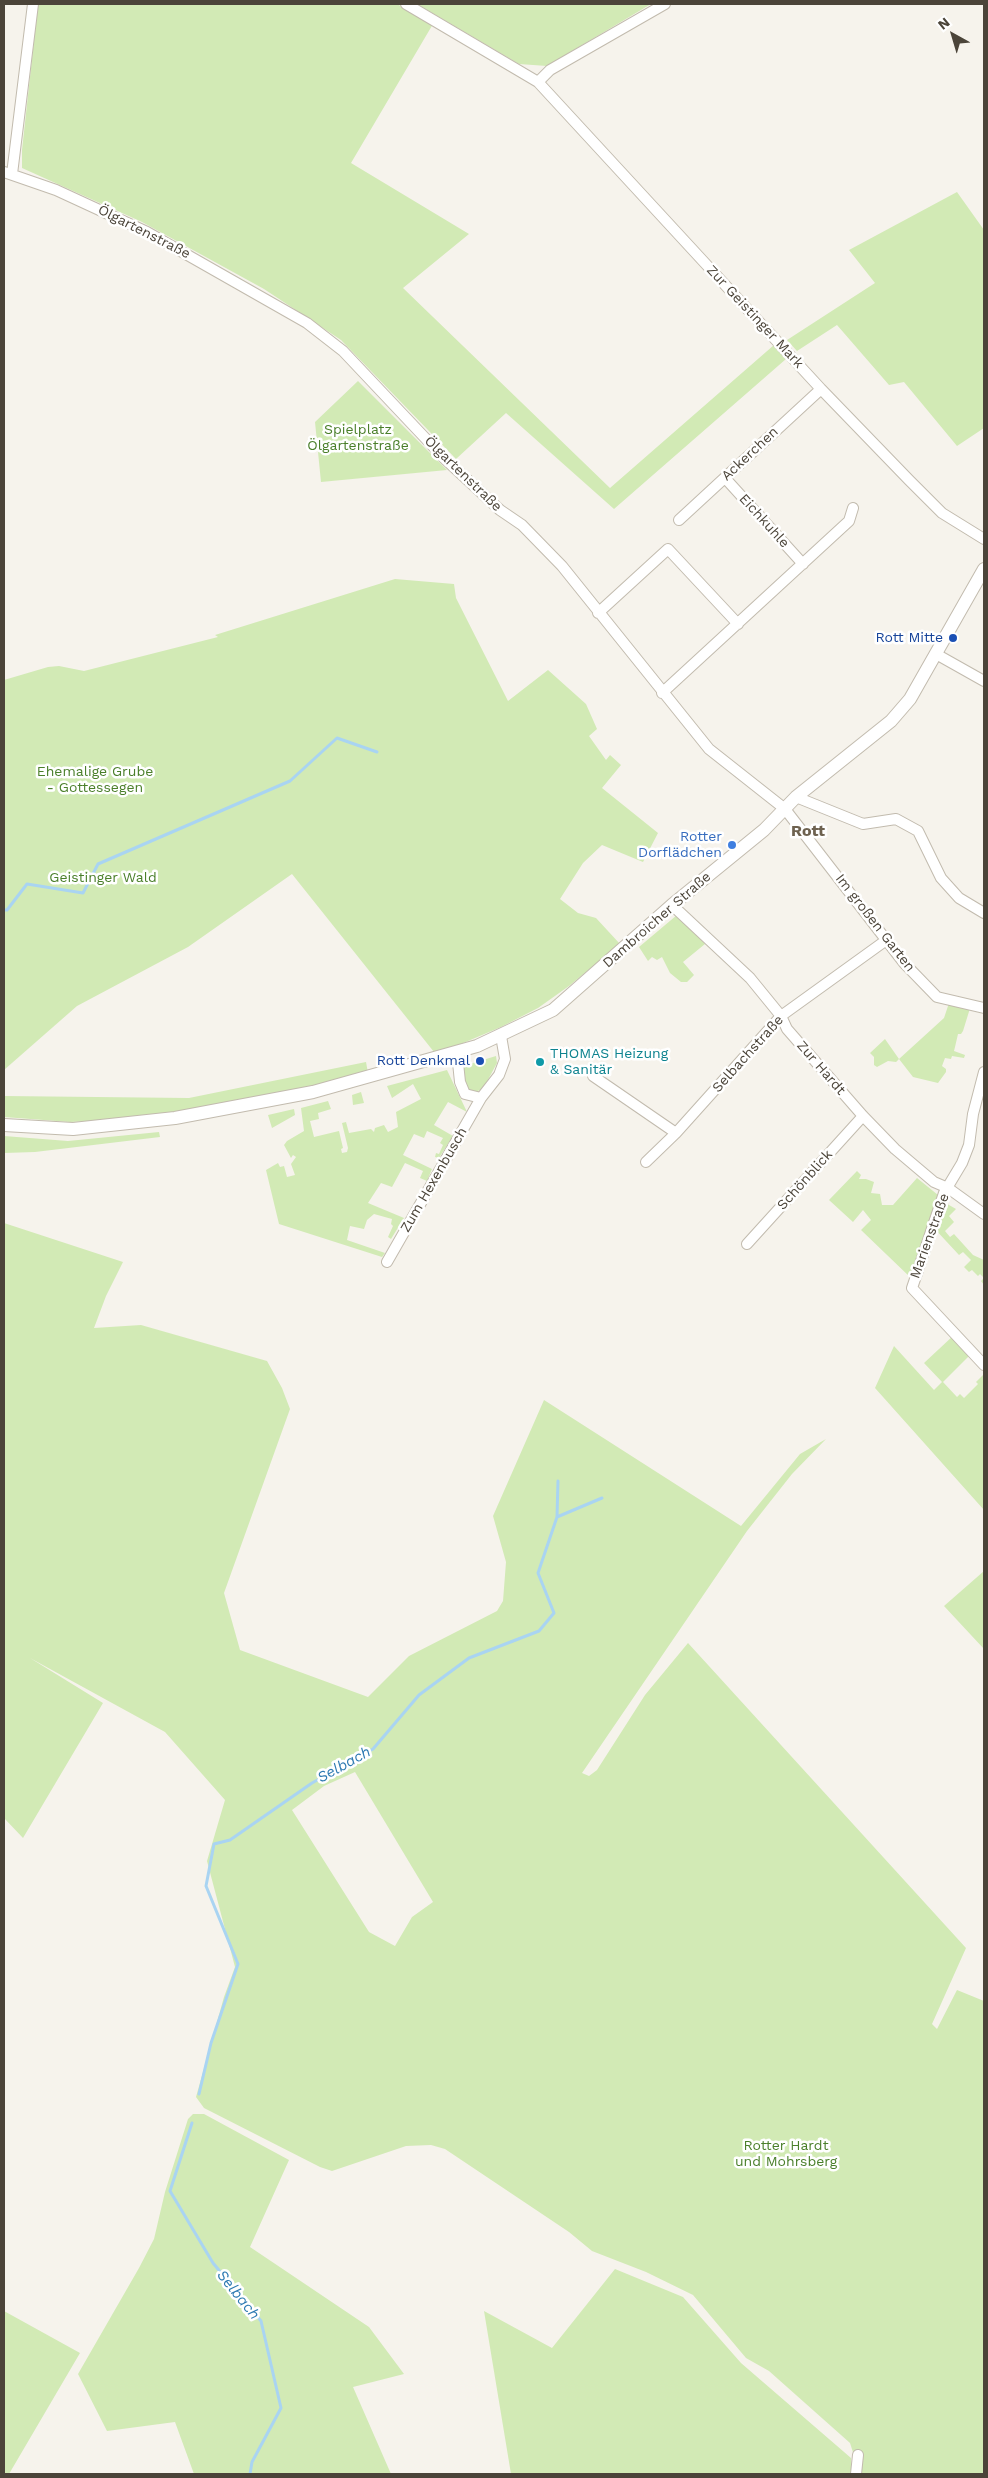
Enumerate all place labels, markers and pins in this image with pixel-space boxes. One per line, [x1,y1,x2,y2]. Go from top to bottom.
place label: Rott Mitte [875,630,943,646]
marker: Rott Mitte [947,632,959,644]
place label: Rotter Dorflädchen [638,829,722,862]
marker: Rotter Dorflädchen [726,839,738,851]
place label: THOMAS Heizung & Sanitär [550,1046,668,1078]
place label: Rott Denkmal [377,1053,470,1069]
marker: Rott Denkmal [474,1055,486,1067]
marker: THOMAS Heizung & Sanitär [534,1056,546,1068]

